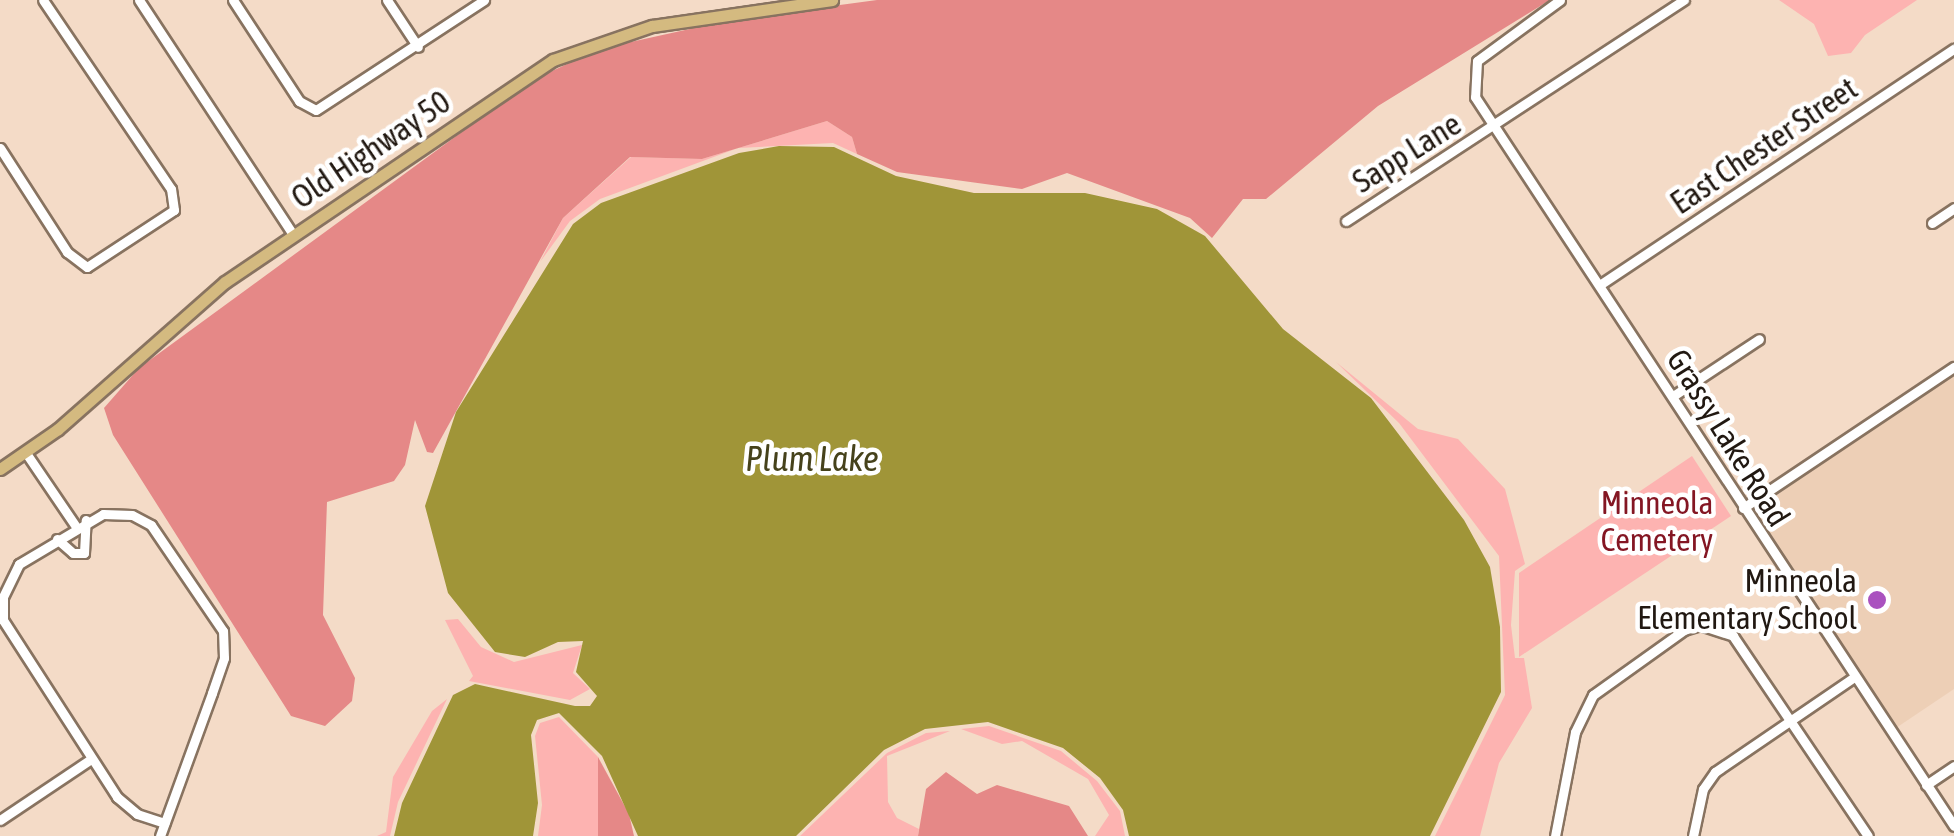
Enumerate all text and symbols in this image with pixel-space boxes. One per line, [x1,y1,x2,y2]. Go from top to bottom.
street label: East Chester Street [1663,70,1865,222]
street label: Old Highway 50 [284,83,458,217]
street label: Sapp Lane [1346,105,1468,201]
street label: Grassy Lake Road [1658,342,1798,534]
water label: Plum Lake [745,437,879,479]
park label: Minneola Cemetery [1601,485,1713,560]
place label: Minneola Elementary School [1637,563,1857,638]
marker: Minneola Elementary School [1866,589,1888,611]

